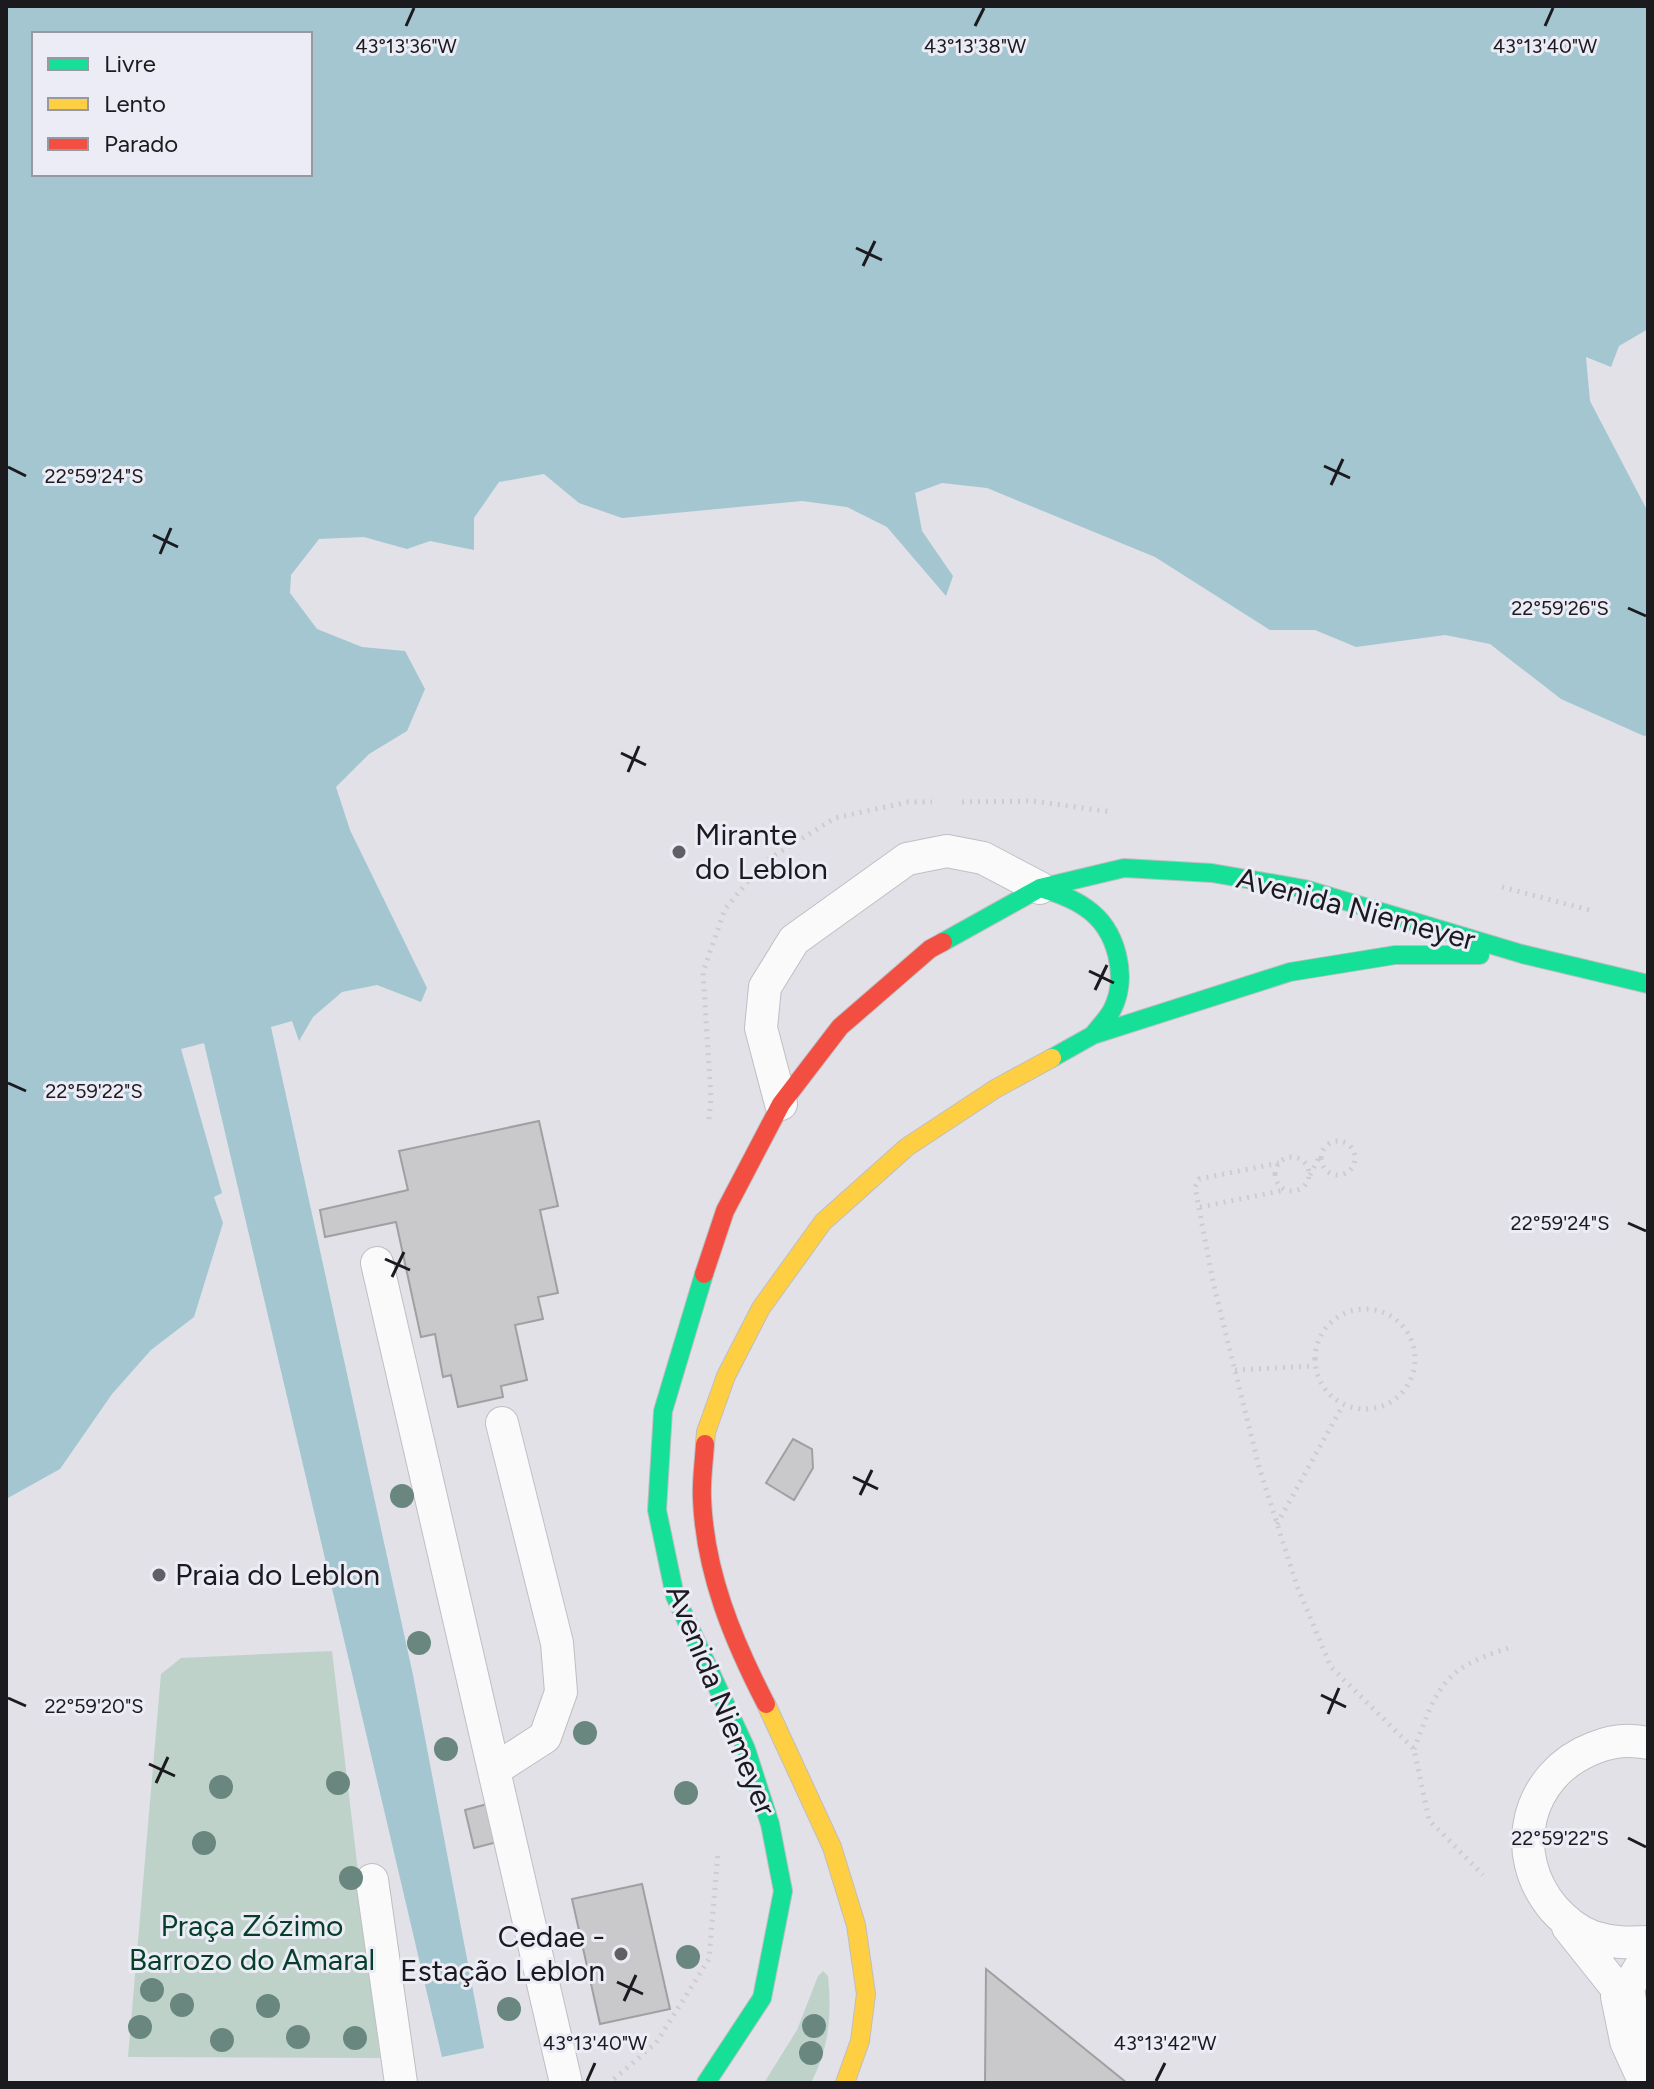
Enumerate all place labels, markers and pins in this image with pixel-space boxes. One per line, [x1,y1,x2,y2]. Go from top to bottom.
place label: Mirante do Leblon [695,816,828,887]
marker: Mirante do Leblon [670,843,688,861]
place label: Praia do Leblon [175,1556,380,1593]
marker: Praia do Leblon [150,1566,168,1584]
place label: Cedae - Estação Leblon [400,1918,605,1989]
marker: Cedae - Estação Leblon [612,1945,630,1963]

